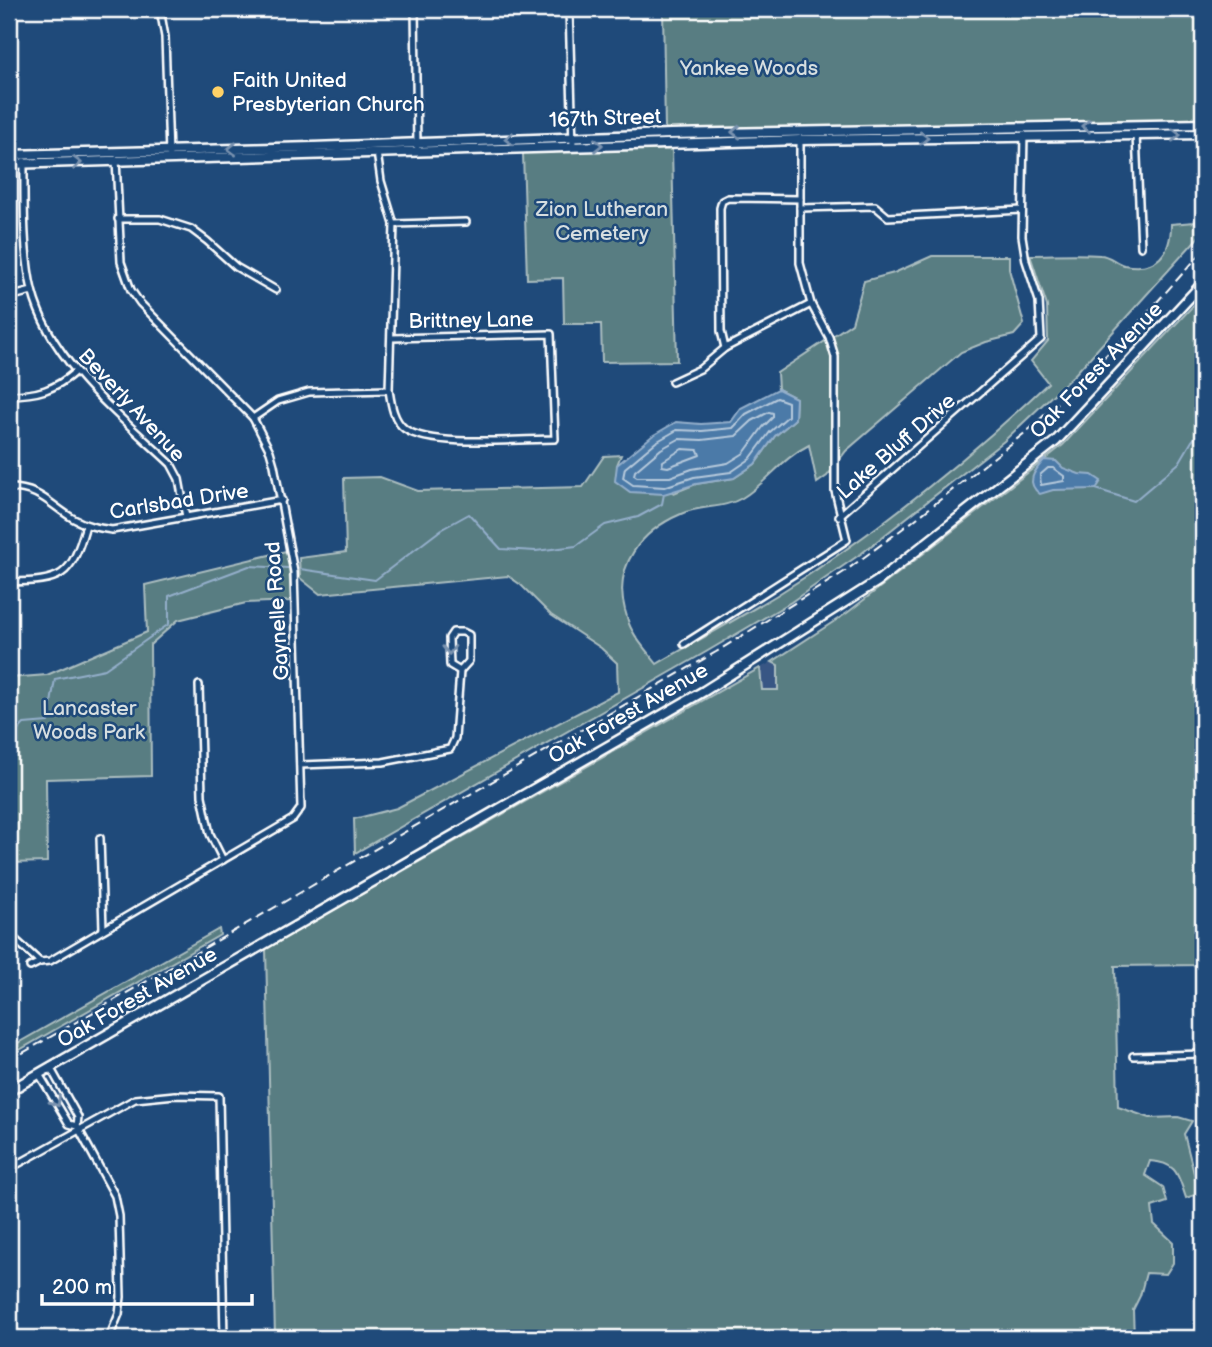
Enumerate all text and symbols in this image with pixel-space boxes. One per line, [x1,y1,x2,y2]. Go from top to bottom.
park label: Yankee Woods [679,56,818,81]
place label: Faith United Presbyterian Church [232,68,425,117]
marker: Faith United Presbyterian Church [210,84,226,100]
street label: 167th Street [548,104,662,133]
one-way arrow [1080,118,1091,134]
one-way arrow [730,125,741,140]
one-way arrow [1170,127,1181,142]
one-way arrow [918,130,929,145]
one-way arrow [503,132,514,147]
one-way arrow [593,138,604,153]
one-way arrow [227,142,238,157]
one-way arrow [72,155,83,170]
park label: Zion Lutheran Cemetery [535,197,668,246]
street label: Oak Forest Avenue [1025,297,1168,444]
street label: Brittney Lane [408,307,534,334]
street label: Beverly Avenue [73,344,190,467]
street label: Lake Bluff Drive [832,388,961,505]
street label: Carlsbad Drive [108,478,250,525]
street label: Gaynelle Road [260,540,295,681]
one-way arrow [442,645,457,656]
street label: Oak Forest Avenue [544,658,712,769]
park label: Lancaster Woods Park [33,696,146,745]
street label: Oak Forest Avenue [53,942,221,1053]
one-way arrow [48,1095,61,1108]
scale bar [42,1263,252,1307]
text: 200 m [52,1275,112,1300]

